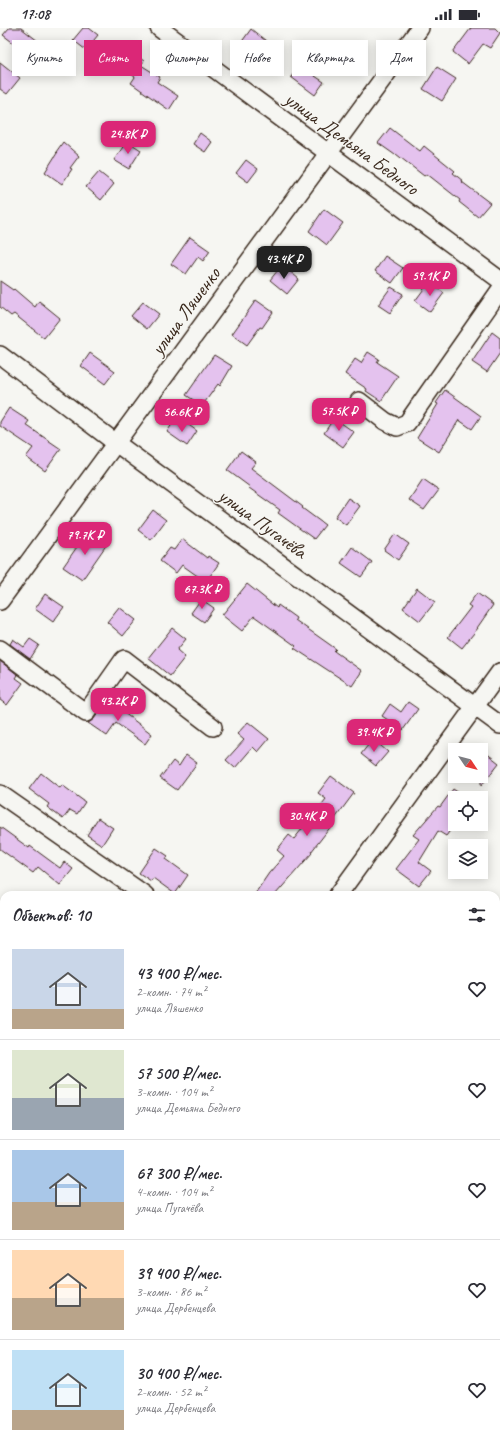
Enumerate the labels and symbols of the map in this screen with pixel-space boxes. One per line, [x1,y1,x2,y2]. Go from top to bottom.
street label: улица Демьяна Бедного [279,86,424,201]
pin: 24.8K ₽ [91,121,165,155]
pin: 43.4K ₽ [247,246,321,280]
street label: улица Ляшенко [145,262,226,361]
pin: 59.1K ₽ [393,263,467,297]
pin: 57.5K ₽ [302,398,376,432]
pin: 56.6K ₽ [145,399,219,433]
street label: улица Пугачёва [213,482,313,565]
pin: 79.7K ₽ [48,522,122,556]
pin: 67.3K ₽ [165,576,239,610]
pin: 43.2K ₽ [81,688,155,722]
pin: 39.4K ₽ [337,719,411,753]
north arrow [448,743,488,783]
pin: 30.4K ₽ [270,803,344,837]

